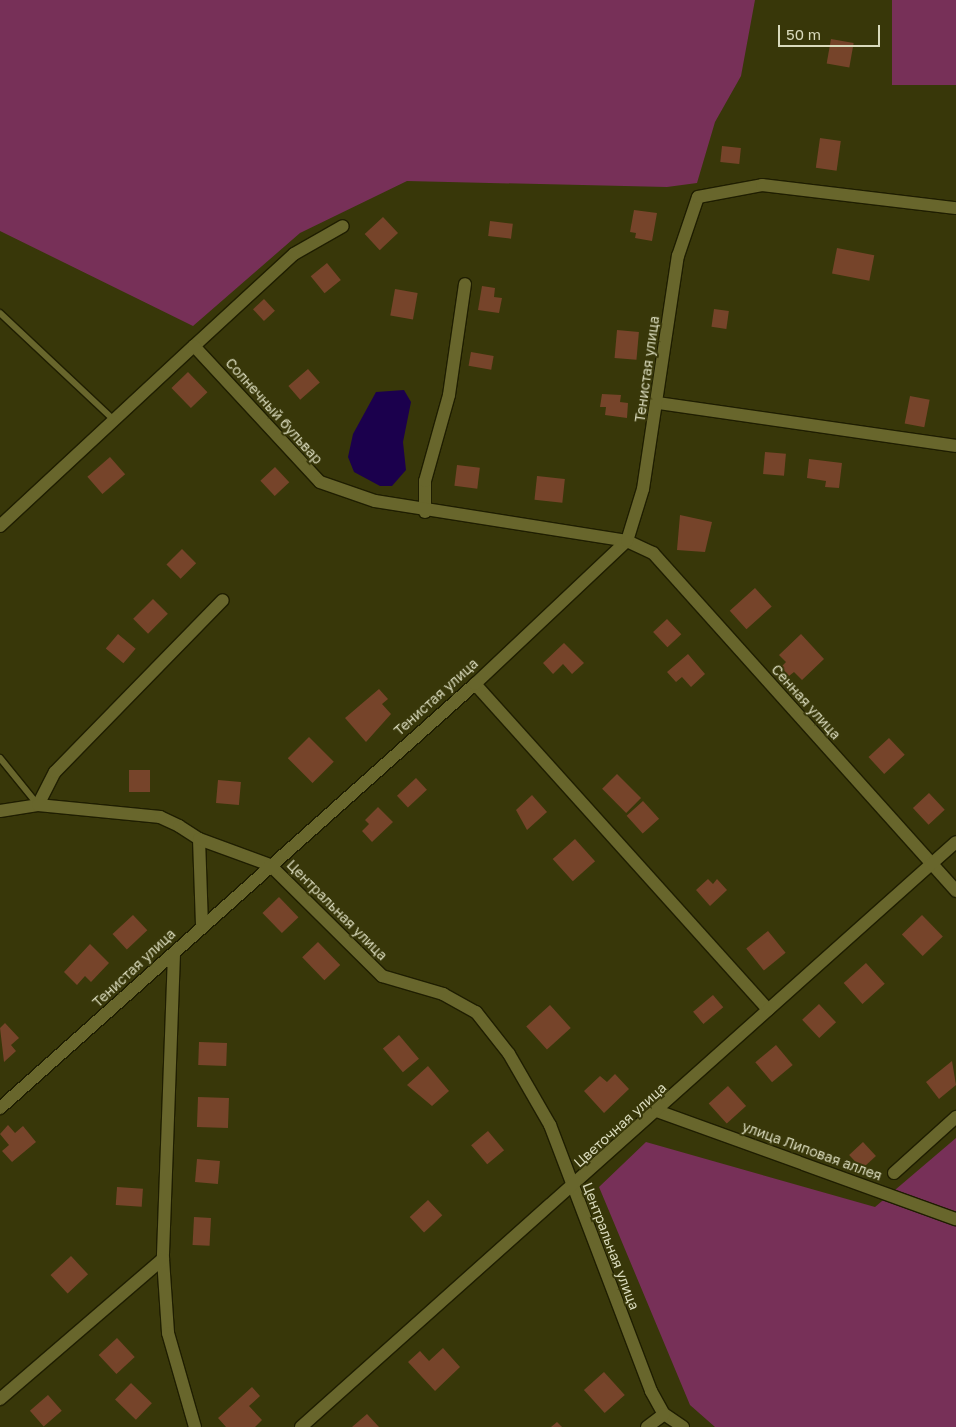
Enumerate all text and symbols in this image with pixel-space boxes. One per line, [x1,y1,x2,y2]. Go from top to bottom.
scale bar [781,15,884,47]
text: 50 m [786,25,821,43]
street label: Тенистая улица [631,315,663,423]
street label: Солнечный бульвар [222,355,326,467]
street label: Тенистая улица [391,655,481,739]
street label: Сенная улица [768,661,844,743]
street label: Центральная улица [283,856,391,964]
street label: Тенистая улица [89,925,179,1011]
street label: Цветочная улица [570,1079,670,1171]
street label: улица Липовая аллея [740,1118,884,1184]
street label: Центральная улица [579,1180,643,1312]

